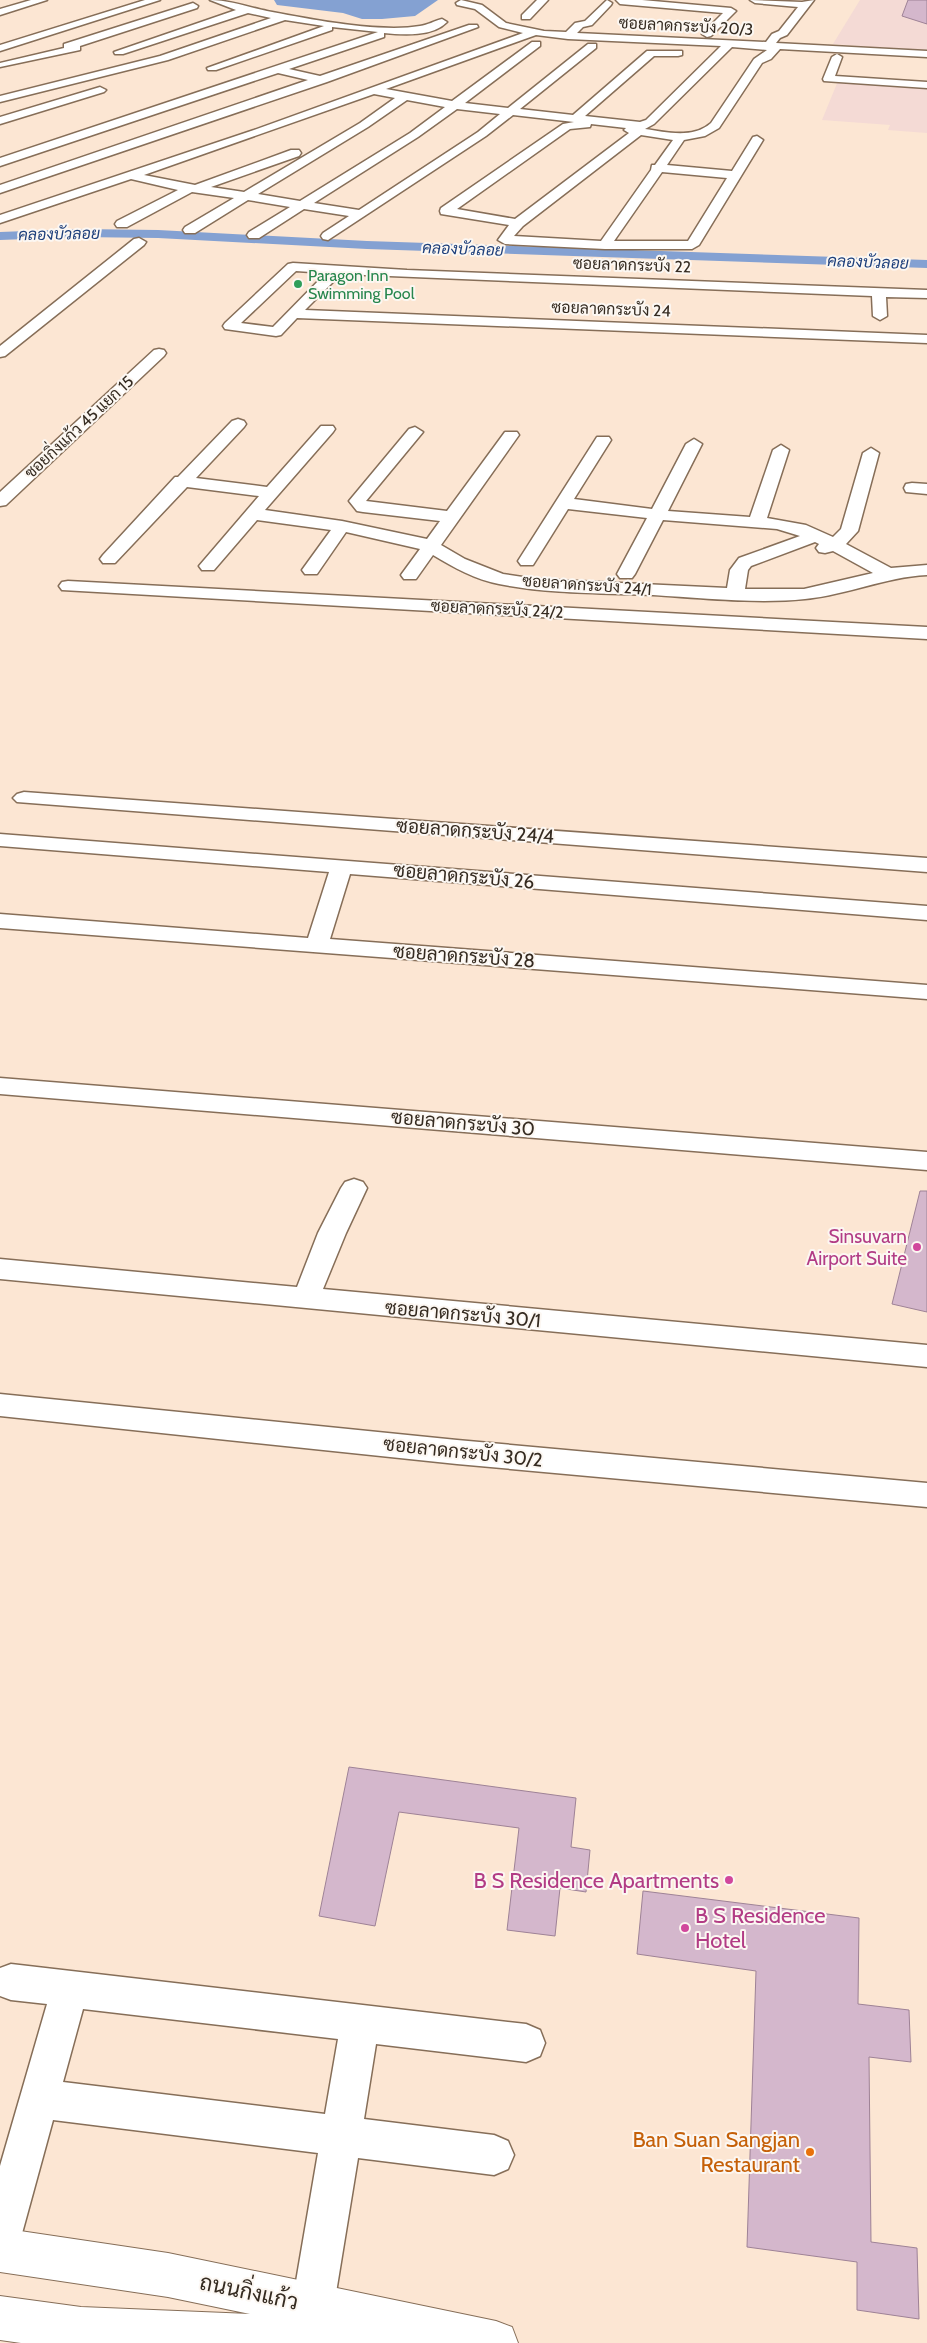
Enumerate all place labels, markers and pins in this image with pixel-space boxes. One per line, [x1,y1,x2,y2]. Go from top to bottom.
place label: Paragon Inn Swimming Pool [308,266,415,303]
marker: Paragon Inn Swimming Pool [292,278,304,290]
place label: Sinsuvarn Airport Suite [807,1225,907,1270]
marker: Sinsuvarn Airport Suite [911,1241,923,1253]
place label: B S Residence Apartments [473,1867,719,1894]
marker: B S Residence Apartments [723,1874,735,1886]
place label: B S Residence Hotel [695,1902,826,1954]
marker: B S Residence Hotel [679,1922,691,1934]
place label: Ban Suan Sangjan Restaurant [632,2126,801,2178]
marker: Ban Suan Sangjan Restaurant [804,2146,816,2158]

